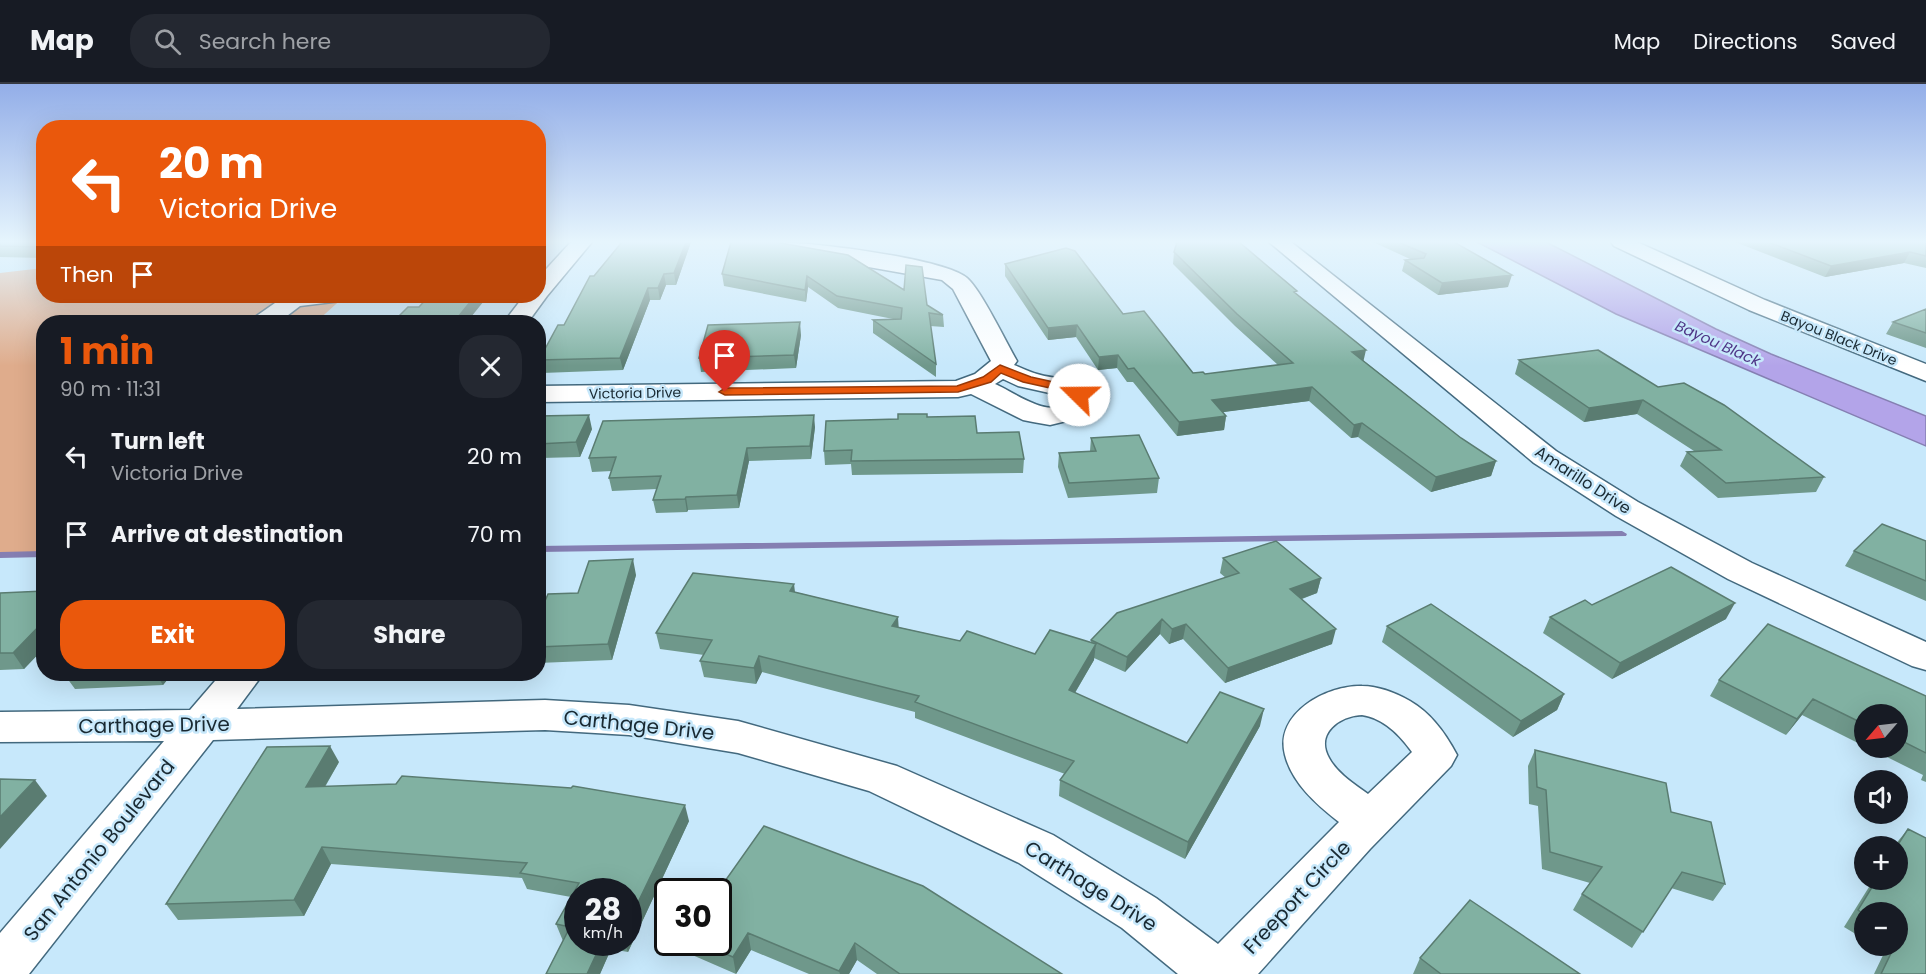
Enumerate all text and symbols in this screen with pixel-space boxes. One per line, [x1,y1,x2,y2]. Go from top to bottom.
search box [130,14,550,68]
text: Map [30,21,94,60]
icon: search [151,25,184,58]
text: Search here [199,26,331,57]
text: Map [1614,27,1660,56]
text: Directions [1693,27,1797,56]
text: Saved [1830,27,1896,56]
text: 20 m [159,134,264,193]
icon: left [60,144,138,222]
text: Victoria Drive [159,190,337,227]
icon: arrive [126,258,159,291]
text: Then [60,259,114,290]
street label: Bayou Black Drive [1778,306,1900,371]
water label: Bayou Black [1672,315,1765,372]
text: 1 min [60,326,154,377]
pin [699,330,750,392]
button: close [459,335,522,398]
icon: arrive [708,339,741,372]
position arrow [1047,363,1111,427]
text: 90 m · 11:31 [60,375,161,403]
street label: Victoria Drive [589,382,682,404]
text: Turn left [111,426,205,457]
icon: left [60,440,93,473]
street label: Amarillo Drive [1530,440,1636,520]
text: 20 m [467,441,522,472]
text: Victoria Drive [111,459,243,487]
icon: arrive [60,518,93,551]
text: Arrive at destination [111,519,343,550]
text: 70 m [468,519,522,550]
button: Exit [60,600,285,669]
button: Share [297,600,522,669]
street label: Carthage Drive [562,703,716,747]
north arrow [1854,704,1908,758]
map controls [1854,704,1908,956]
street label: Carthage Drive [78,710,230,740]
street label: San Antonio Boulevard [17,753,181,947]
button: sound [1854,770,1908,824]
street label: Carthage Drive [1019,834,1163,938]
street label: Freeport Circle [1237,834,1357,960]
button: + [1854,836,1908,890]
speed limit sign: 30 [654,878,732,956]
text: 28 [585,888,621,931]
button: − [1854,902,1908,956]
text: km/h [583,922,623,943]

